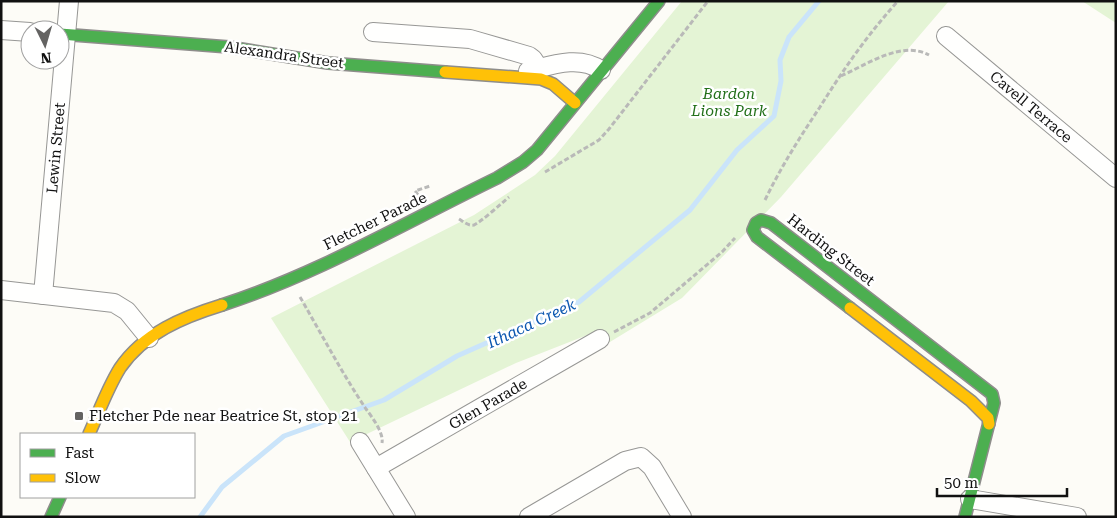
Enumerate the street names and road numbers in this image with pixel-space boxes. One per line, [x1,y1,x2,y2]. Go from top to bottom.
street label: Alexandra Street [223,38,345,72]
street label: Cavell Terrace [986,67,1076,147]
street label: Lewin Street [43,101,69,194]
street label: Fletcher Parade [320,188,430,254]
street label: Harding Street [784,210,879,290]
street label: Glen Parade [446,374,530,434]

